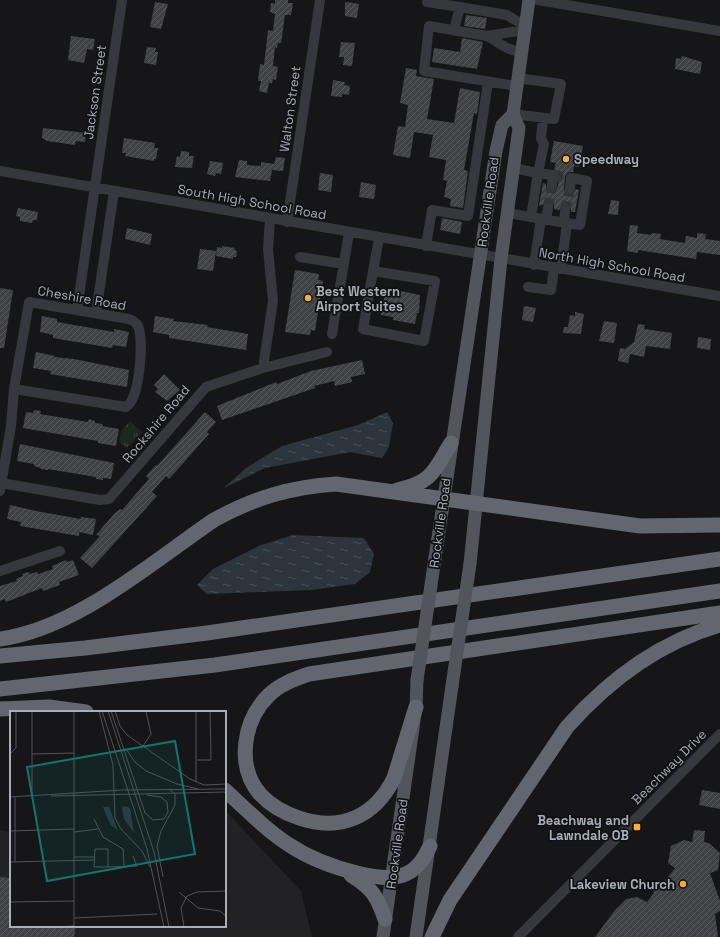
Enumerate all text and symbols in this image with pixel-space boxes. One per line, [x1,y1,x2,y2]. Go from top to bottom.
street label: Jackson Street [80,44,110,140]
street label: Walton Street [276,65,304,153]
place label: Speedway [574,151,639,168]
marker: Speedway [561,154,571,164]
street label: Rockville Road [473,156,503,248]
street label: South High School Road [176,181,328,223]
street label: North High School Road [537,244,687,286]
street label: Cheshire Road [36,282,128,314]
place label: Best Western Airport Suites [316,283,403,315]
marker: Best Western Airport Suites [303,293,313,303]
street label: Rockshire Road [118,382,194,466]
street label: Rockville Road [425,477,455,569]
inset map [10,711,226,927]
street label: Beachway Drive [628,726,710,808]
street label: Rockville Road [382,798,412,890]
place label: Beachway and Lawndale OB [537,812,629,844]
marker: Beachway and Lawndale OB [632,822,642,832]
place label: Lakeview Church [570,876,675,893]
marker: Lakeview Church [678,879,688,889]

